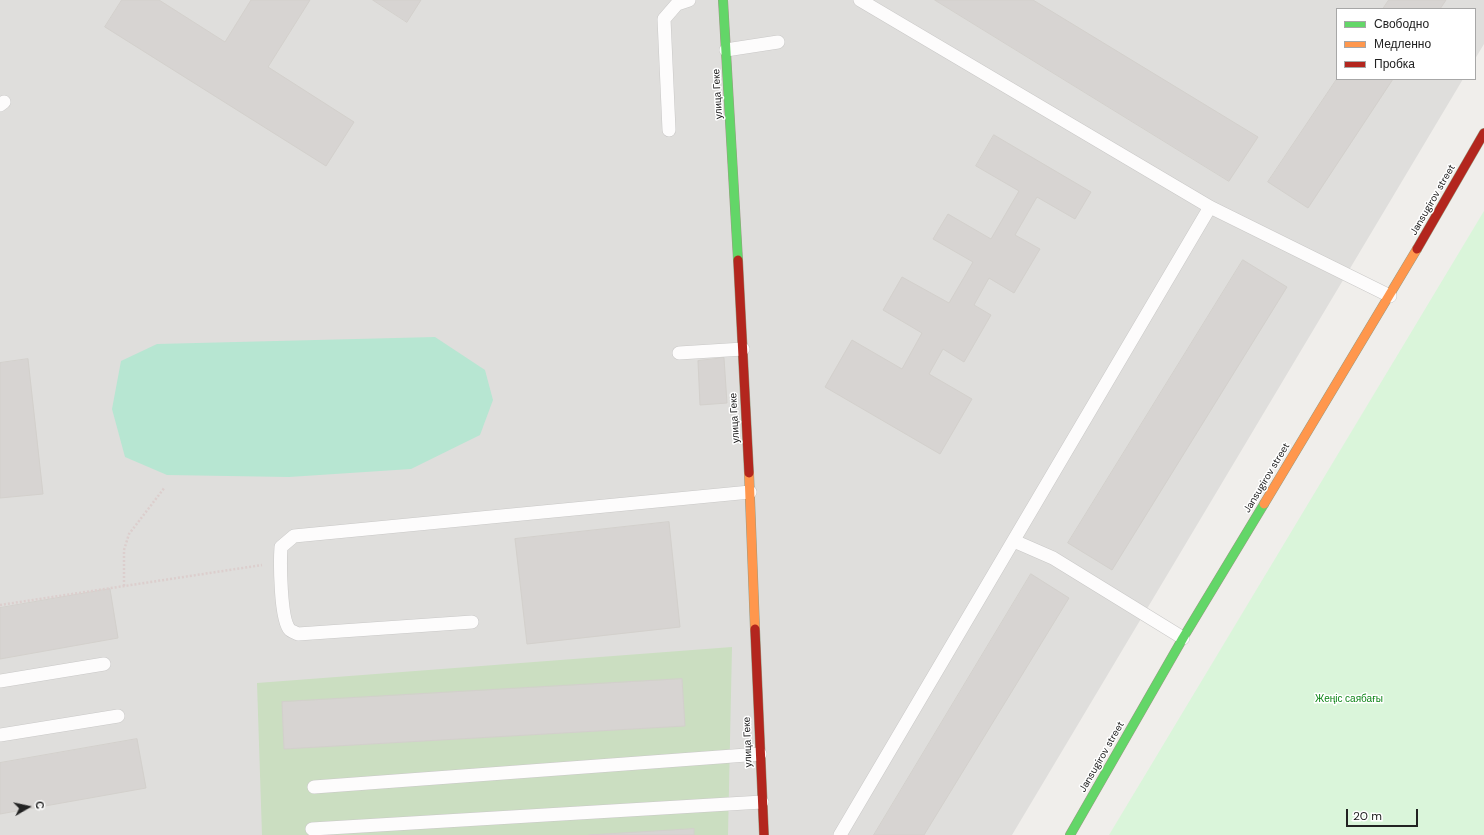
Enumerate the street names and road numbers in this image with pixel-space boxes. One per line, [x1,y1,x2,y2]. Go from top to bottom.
street label: улица Геке [711,68,725,120]
street label: Jansugirov street [1408,163,1458,237]
street label: улица Геке [728,392,742,444]
street label: Jansugirov street [1241,441,1293,515]
street label: улица Геке [741,717,755,767]
street label: Jansugirov street [1077,720,1127,794]

